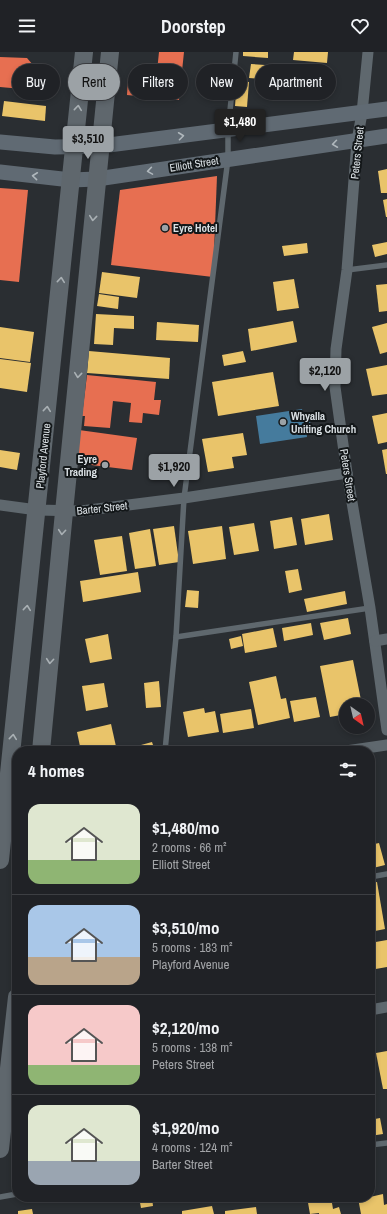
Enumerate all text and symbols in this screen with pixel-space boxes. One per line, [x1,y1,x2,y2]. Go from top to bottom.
text: Doorstep [161,14,226,39]
icon: menu [16,15,38,37]
icon: heart [349,15,371,37]
chip: Buy [12,64,60,100]
chip: Rent [68,64,120,100]
chip: Filters [128,64,188,100]
chip: New [196,64,247,100]
chip: Apartment [255,64,336,100]
one-way arrow [74,105,83,111]
pin: $1,480 [207,109,273,143]
text: $1,480 [224,113,256,130]
pin: $3,510 [55,126,121,160]
street label: Peters Street [347,126,367,180]
text: $3,510 [72,130,104,147]
one-way arrow [178,132,184,141]
one-way arrow [332,139,338,148]
street label: Elliott Street [169,153,220,175]
one-way arrow [147,166,154,175]
one-way arrow [32,172,38,181]
one-way arrow [89,214,98,221]
place label: Eyre Hotel [173,221,218,235]
marker: Eyre Hotel [160,223,170,233]
one-way arrow [56,277,65,283]
pin: $2,120 [292,358,358,392]
text: $2,120 [309,362,341,379]
one-way arrow [73,372,82,378]
one-way arrow [43,406,52,412]
place label: Whyalla Uniting Church [291,409,356,436]
marker: Whyalla Uniting Church [278,417,288,427]
street label: Playford Avenue [33,423,53,489]
street label: Peters Street [337,448,359,503]
place label: Eyre Trading [64,452,97,479]
pin: $1,920 [141,454,207,488]
text: $1,920 [158,458,190,475]
marker: Eyre Trading [100,460,110,470]
street label: Barter Street [76,498,129,518]
one-way arrow [57,529,66,535]
one-way arrow [22,605,31,611]
one-way arrow [45,658,54,664]
north arrow [339,698,375,734]
map controls [339,698,375,734]
one-way arrow [9,734,18,741]
text: 4 homes [28,759,85,782]
icon: filters [337,759,359,781]
text: $1,480/mo [152,816,219,839]
icon: home [60,820,108,868]
text: 2 rooms · 66 m² [152,839,227,856]
text: Elliott Street [152,856,210,873]
text: $3,510/mo [152,916,219,939]
icon: home [60,921,108,969]
text: 5 rooms · 183 m² [152,939,233,956]
text: Playford Avenue [152,956,229,973]
text: $2,120/mo [152,1016,219,1039]
icon: home [60,1021,108,1069]
text: 5 rooms · 138 m² [152,1039,233,1056]
text: Peters Street [152,1056,214,1073]
text: $1,920/mo [152,1116,219,1139]
icon: home [60,1121,108,1169]
text: 4 rooms · 124 m² [152,1139,233,1156]
text: Barter Street [152,1156,212,1173]

